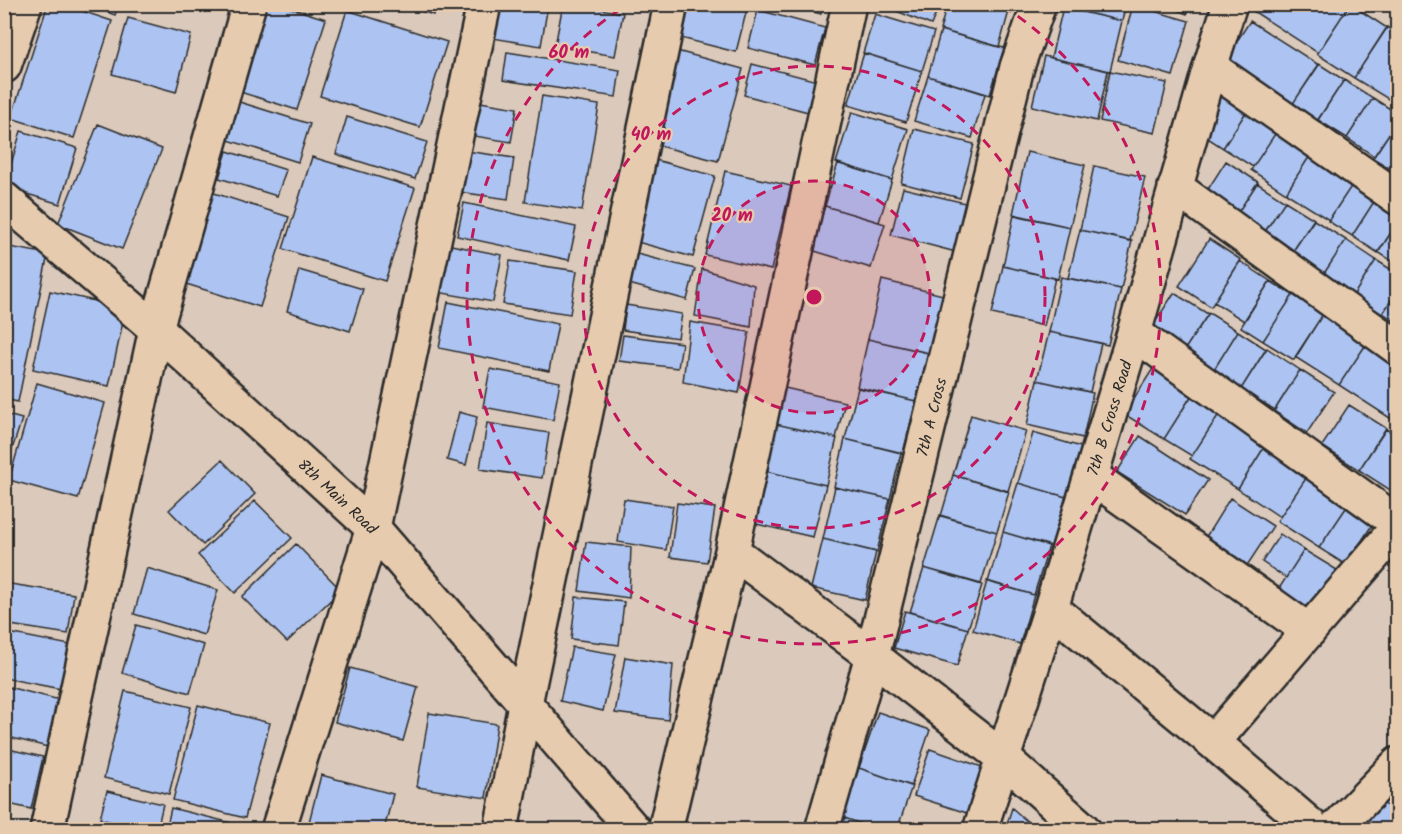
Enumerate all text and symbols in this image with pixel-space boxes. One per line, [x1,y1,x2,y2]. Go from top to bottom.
text: 60 m [549,39,590,68]
text: 40 m [631,121,672,150]
text: 20 m [711,202,753,231]
centre of rings [804,287,824,307]
street label: 7th B Cross Road [1081,357,1140,479]
street label: 7th A Cross [911,375,954,459]
street label: 8th Main Road [291,453,383,542]

